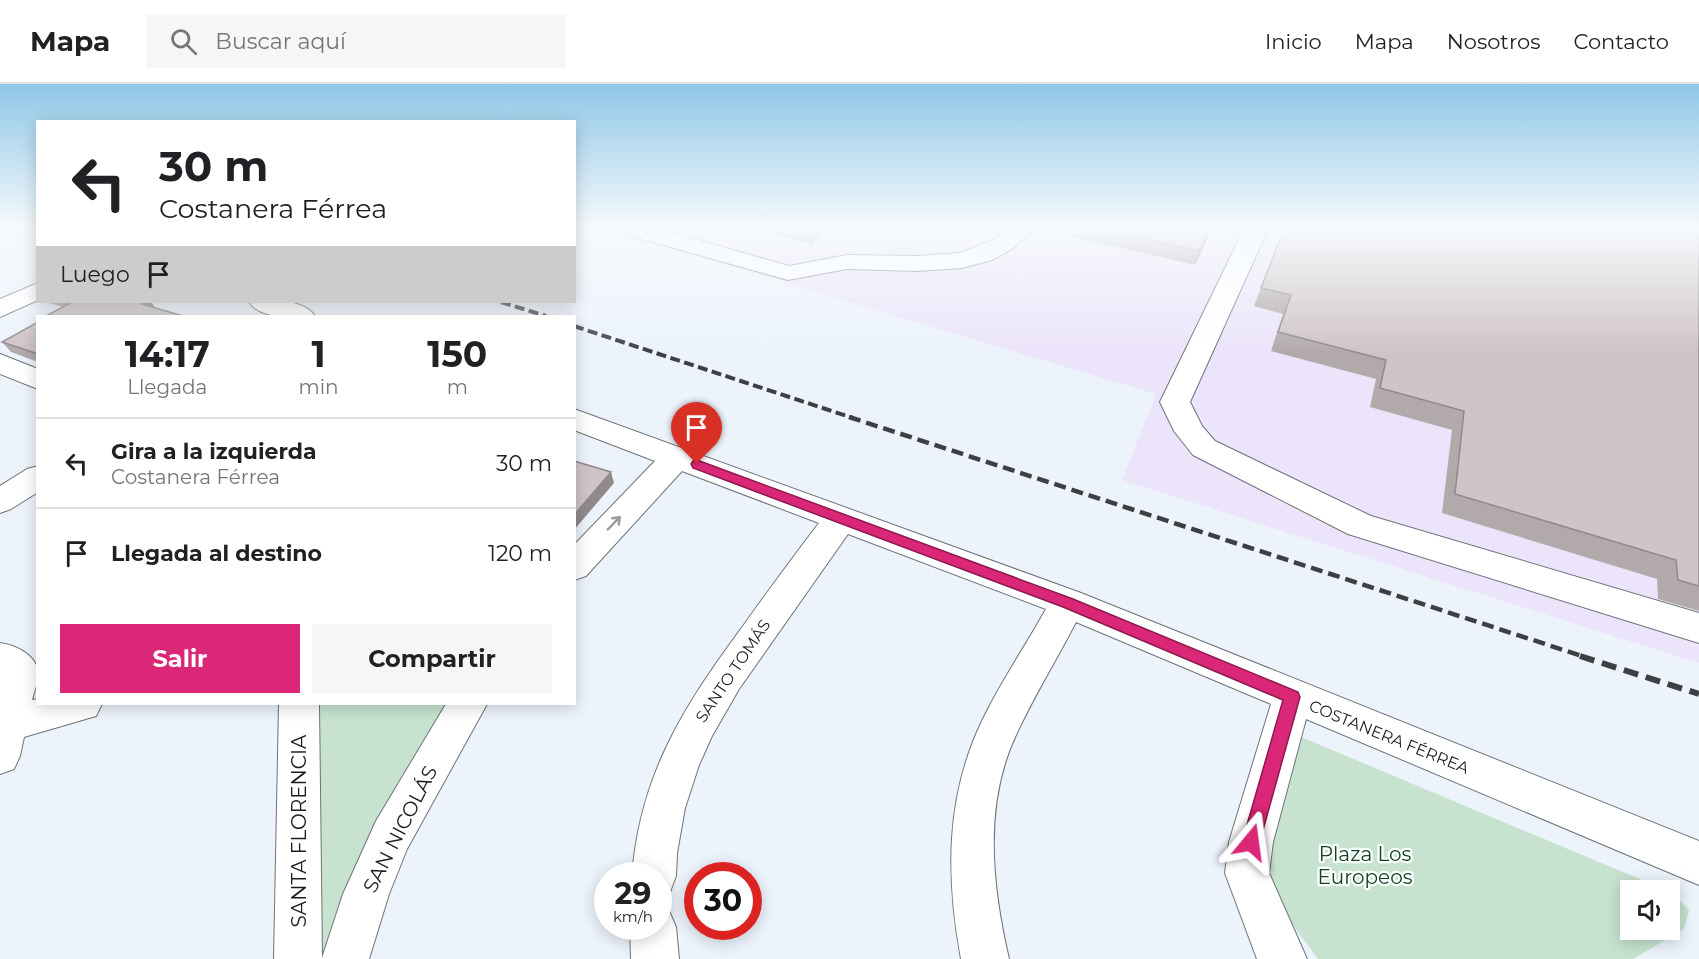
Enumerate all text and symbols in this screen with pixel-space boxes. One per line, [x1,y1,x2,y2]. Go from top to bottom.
search box [146,14,566,68]
text: Mapa [30,24,110,58]
icon: search [167,25,200,58]
text: Buscar aquí [215,28,346,55]
text: Inicio [1265,29,1322,54]
text: Mapa [1355,29,1414,54]
text: Nosotros [1447,29,1540,54]
text: Contacto [1573,29,1669,54]
text: 30 m [159,140,268,192]
icon: left [60,144,138,222]
text: Costanera Férrea [159,192,387,225]
icon: arrive [142,258,175,291]
text: Luego [60,261,130,288]
text: 14:17 [125,332,210,376]
text: 1 [311,332,326,376]
text: 150 [427,332,487,376]
text: Llegada [127,375,207,399]
text: min [298,375,339,399]
text: m [447,375,468,399]
pin [671,402,722,464]
icon: arrive [680,411,713,444]
text: Gira a la izquierda [111,438,317,465]
icon: left [60,447,93,480]
text: 30 m [496,450,552,477]
text: Costanera Férrea [111,465,280,489]
one-way arrow [606,516,621,531]
icon: arrive [60,537,93,570]
text: Llegada al destino [111,540,322,567]
text: 120 m [488,540,552,567]
street label: SANTO TOMÁS [692,616,775,726]
button: Salir [60,624,300,693]
button: Compartir [312,624,552,693]
street label: COSTANERA FÉRREA [1306,696,1472,778]
street label: SANTA FLORENCIA [287,734,311,927]
street label: SAN NICOLÁS [358,762,442,896]
position arrow [1219,810,1283,874]
park label: Plaza Los Europeos [1318,842,1413,889]
speed limit sign: 30 [684,862,762,940]
text: 29 [615,875,651,912]
map controls [1620,880,1680,940]
button: sound [1620,880,1680,940]
text: km/h [613,907,653,926]

